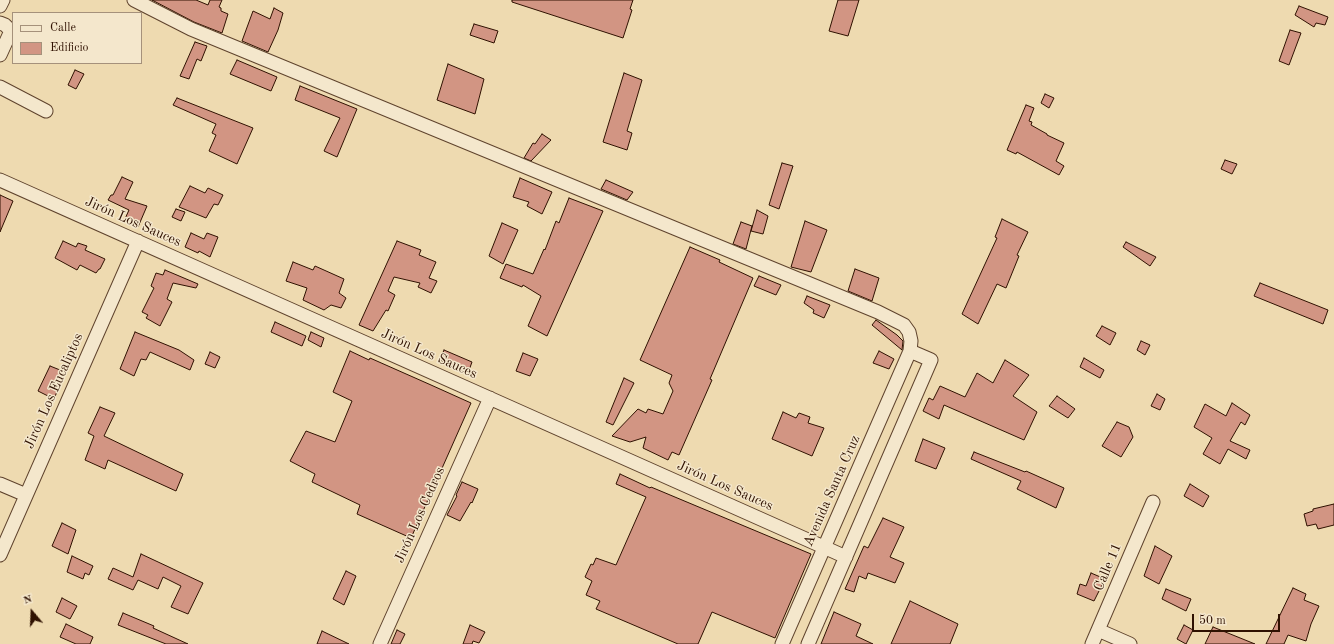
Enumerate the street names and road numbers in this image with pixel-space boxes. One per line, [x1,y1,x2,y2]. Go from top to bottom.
street label: Jirón Los Sauces [82,193,184,251]
street label: Jirón Los Sauces [378,325,480,383]
street label: Jirón Los Eucaliptos [21,331,87,451]
street label: Avenida Santa Cruz [800,433,864,549]
street label: Jirón Los Sauces [674,457,776,515]
street label: Jirón Los Cedros [391,464,449,566]
street label: Calle 11 [1090,540,1126,594]

